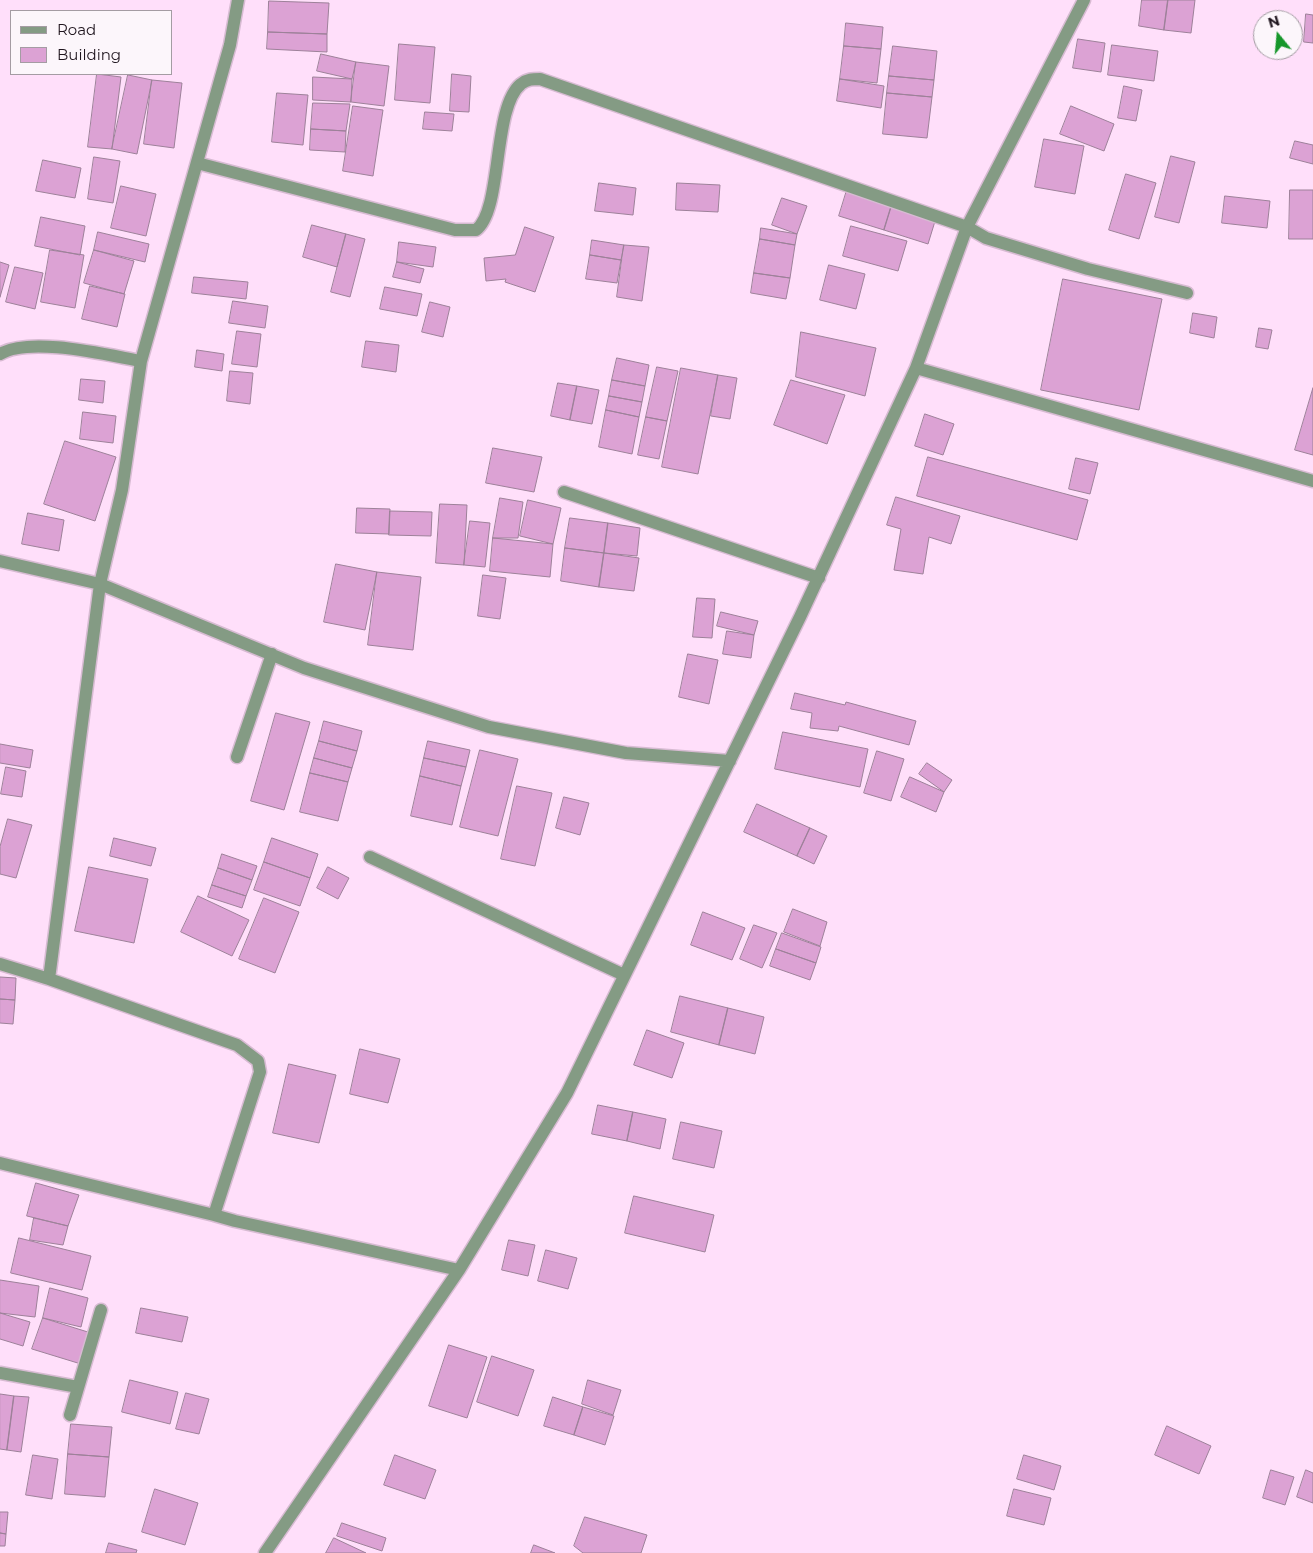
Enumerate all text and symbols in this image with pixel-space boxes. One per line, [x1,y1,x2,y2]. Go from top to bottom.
legend [10,10,172,75]
north arrow [1253,10,1303,60]
text: N [1266,11,1282,32]
text: Road [57,20,96,39]
text: Building [57,45,121,64]

